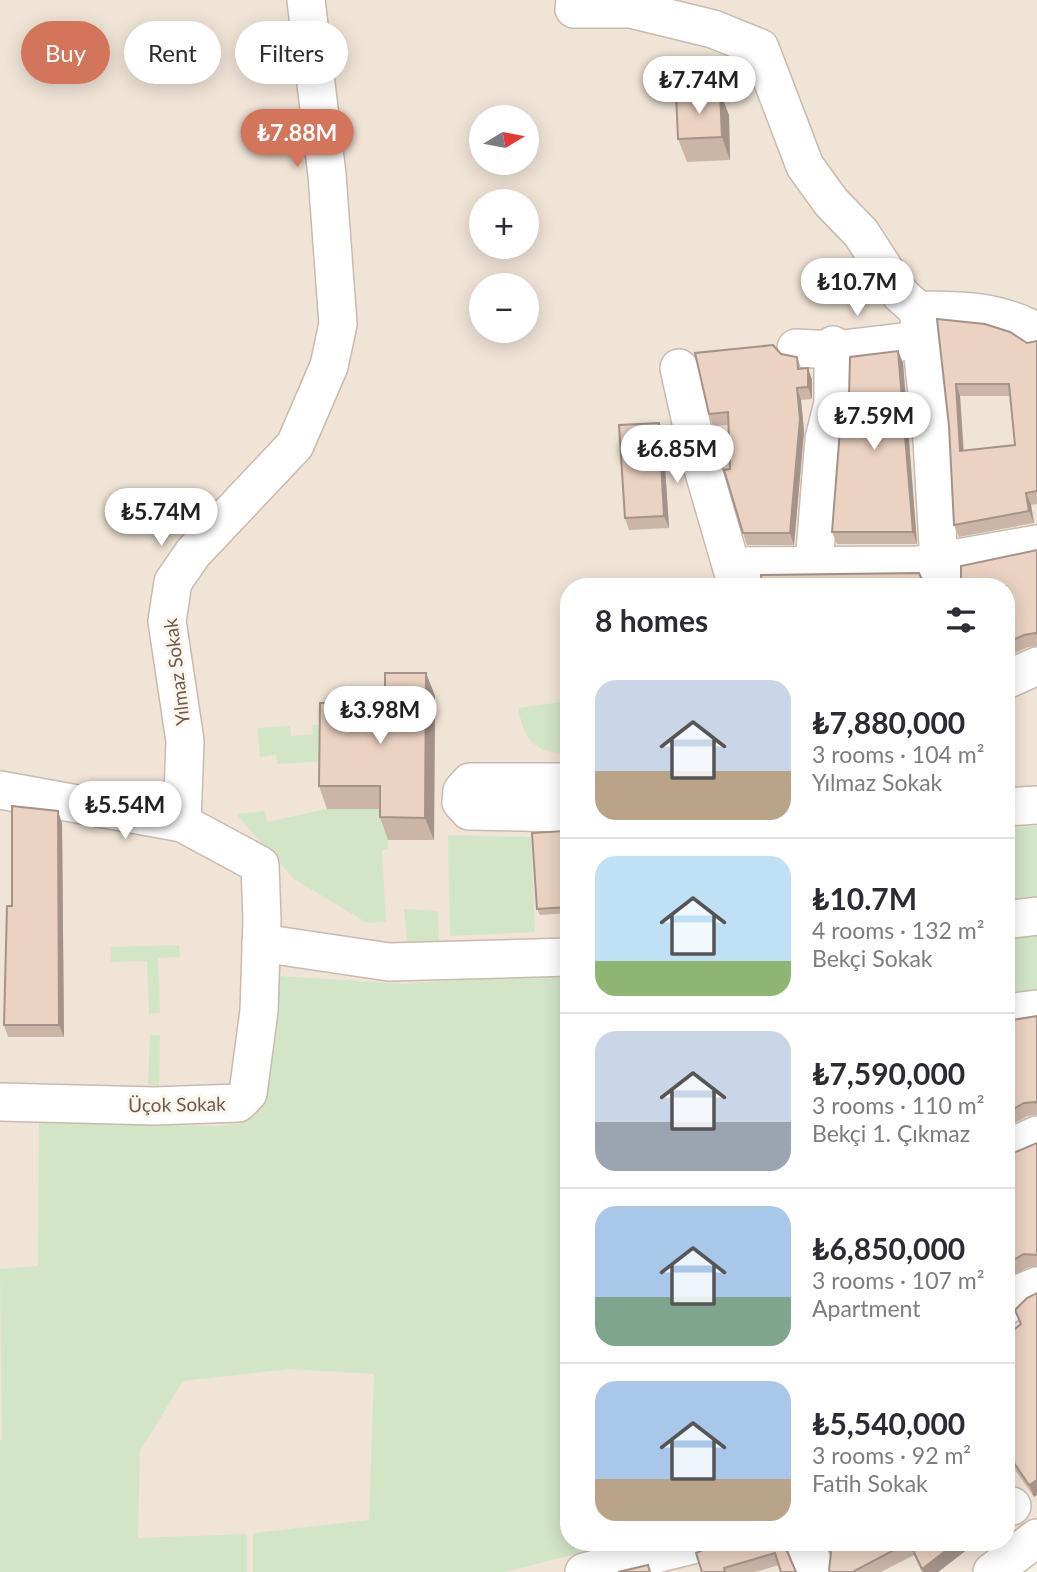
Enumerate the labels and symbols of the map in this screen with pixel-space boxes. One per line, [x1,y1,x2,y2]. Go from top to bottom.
pin: ₺7.74M [642,57,756,116]
north arrow [469,105,539,175]
pin: ₺7.88M [240,110,354,169]
pin: ₺10.7M [800,258,914,318]
pin: ₺7.59M [817,392,931,452]
pin: ₺6.85M [620,426,734,485]
pin: ₺5.74M [104,489,218,548]
street label: Yılmaz Sokak [158,617,194,727]
pin: ₺3.98M [323,686,437,746]
pin: ₺5.54M [68,782,182,841]
street label: Üçok Sokak [128,1092,226,1116]

